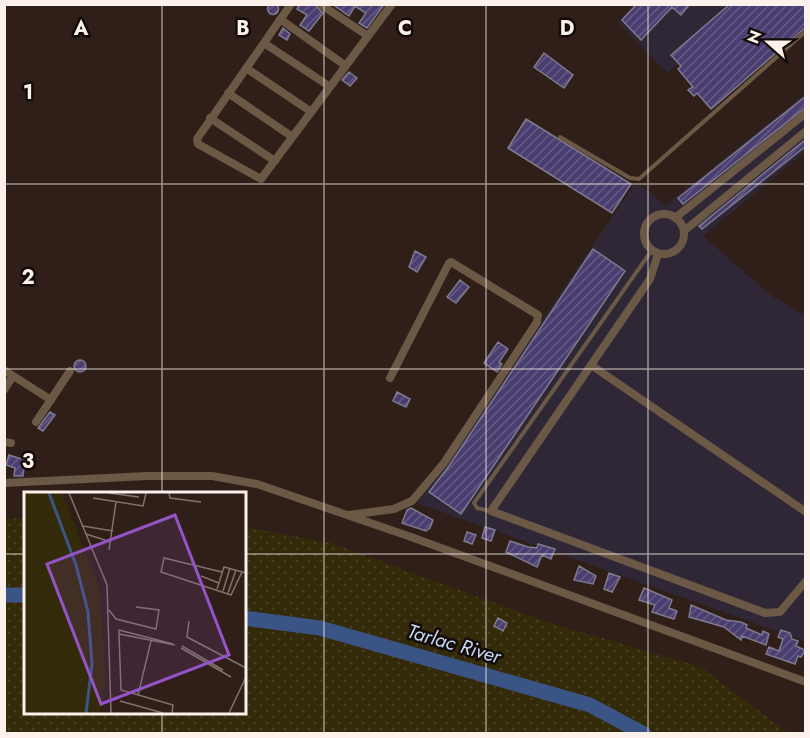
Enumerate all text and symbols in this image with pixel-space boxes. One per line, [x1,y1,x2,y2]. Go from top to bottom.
north arrow [738,12,798,72]
text: A [73,14,89,43]
text: B [236,14,250,43]
text: C [398,14,412,43]
text: D [560,14,574,43]
text: N [741,27,767,47]
text: 1 [23,78,33,107]
text: 2 [21,263,35,292]
text: 3 [22,447,34,476]
inset map [24,492,246,714]
water label: Tarlac River [404,617,506,672]

